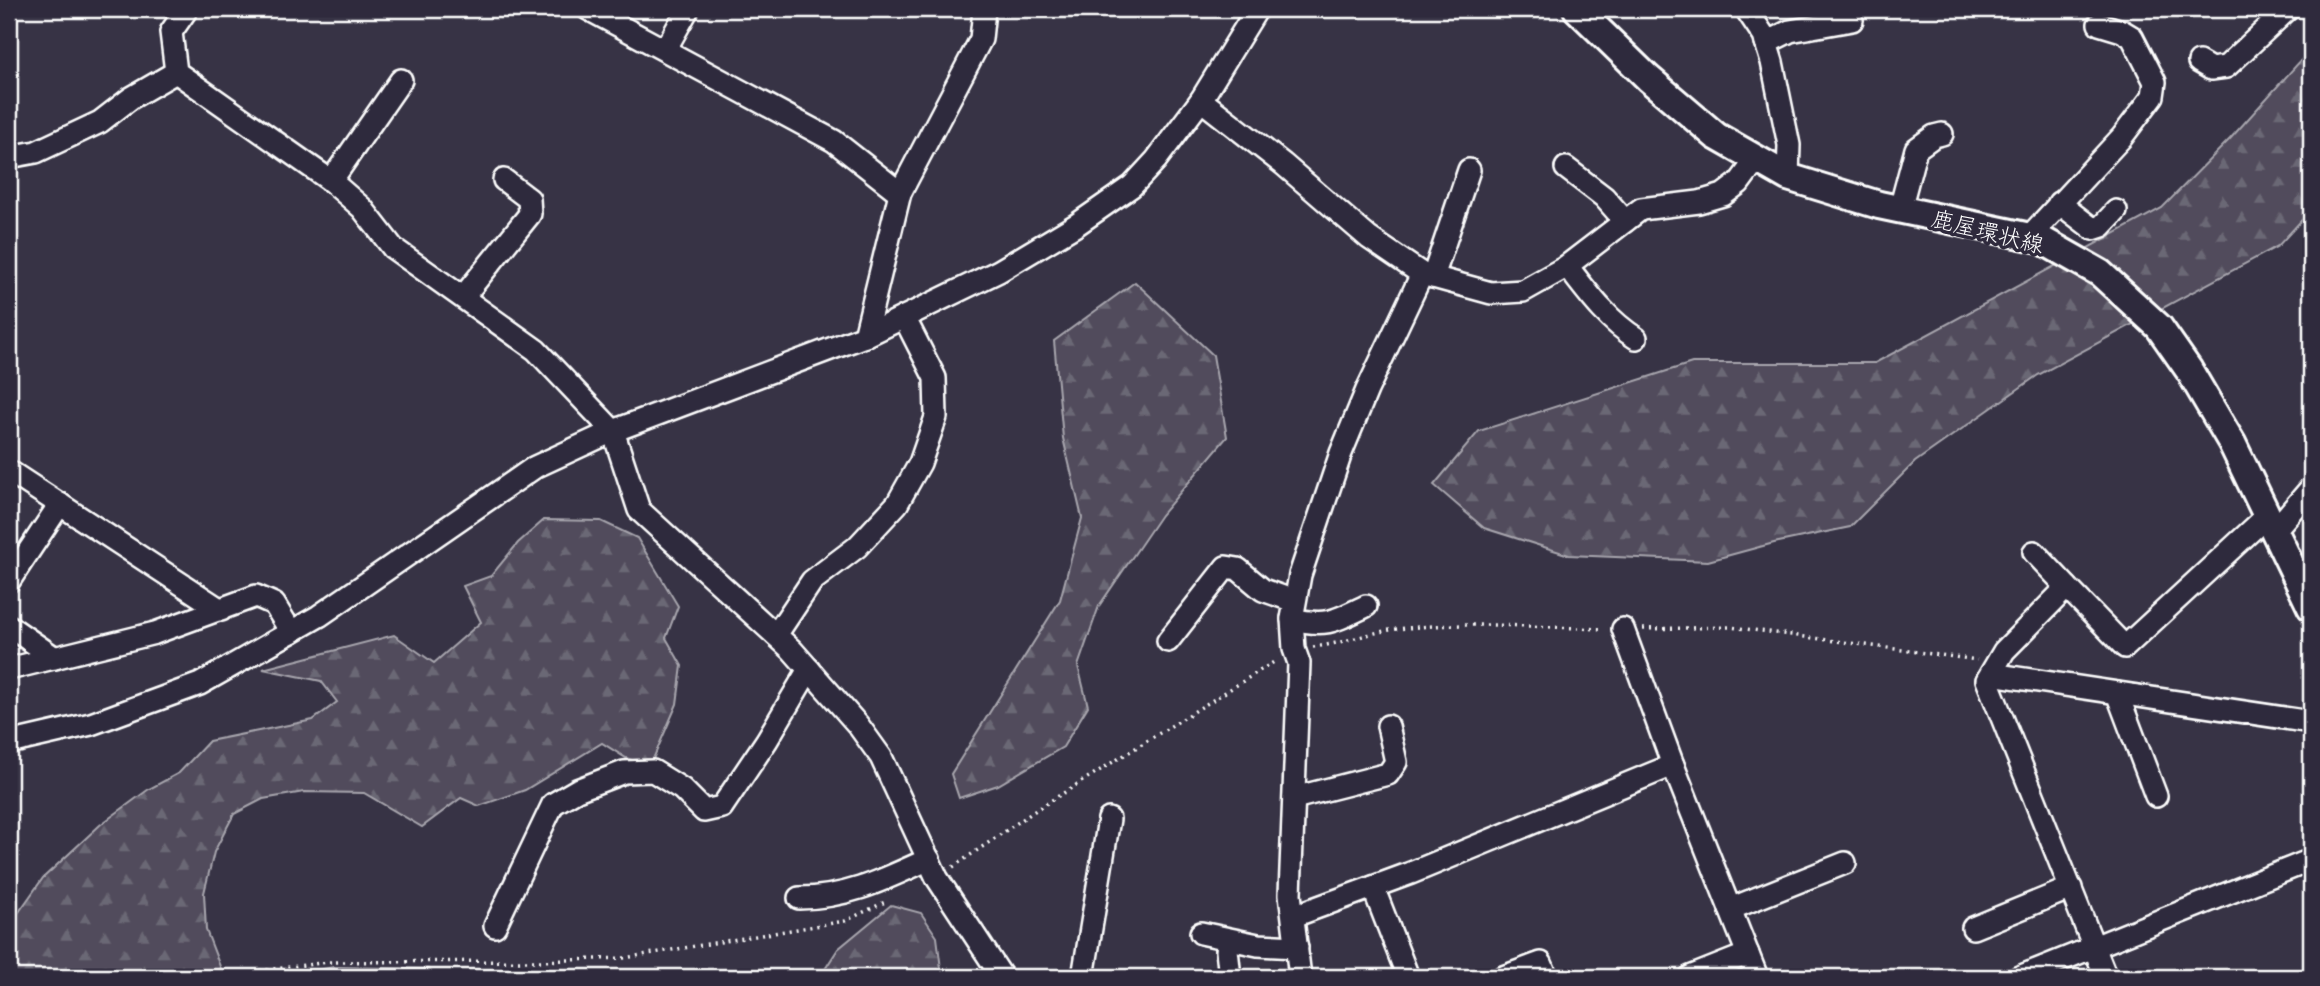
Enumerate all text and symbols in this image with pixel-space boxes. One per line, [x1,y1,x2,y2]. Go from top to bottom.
street label: 鹿屋環状線 [1928,199,2048,261]

